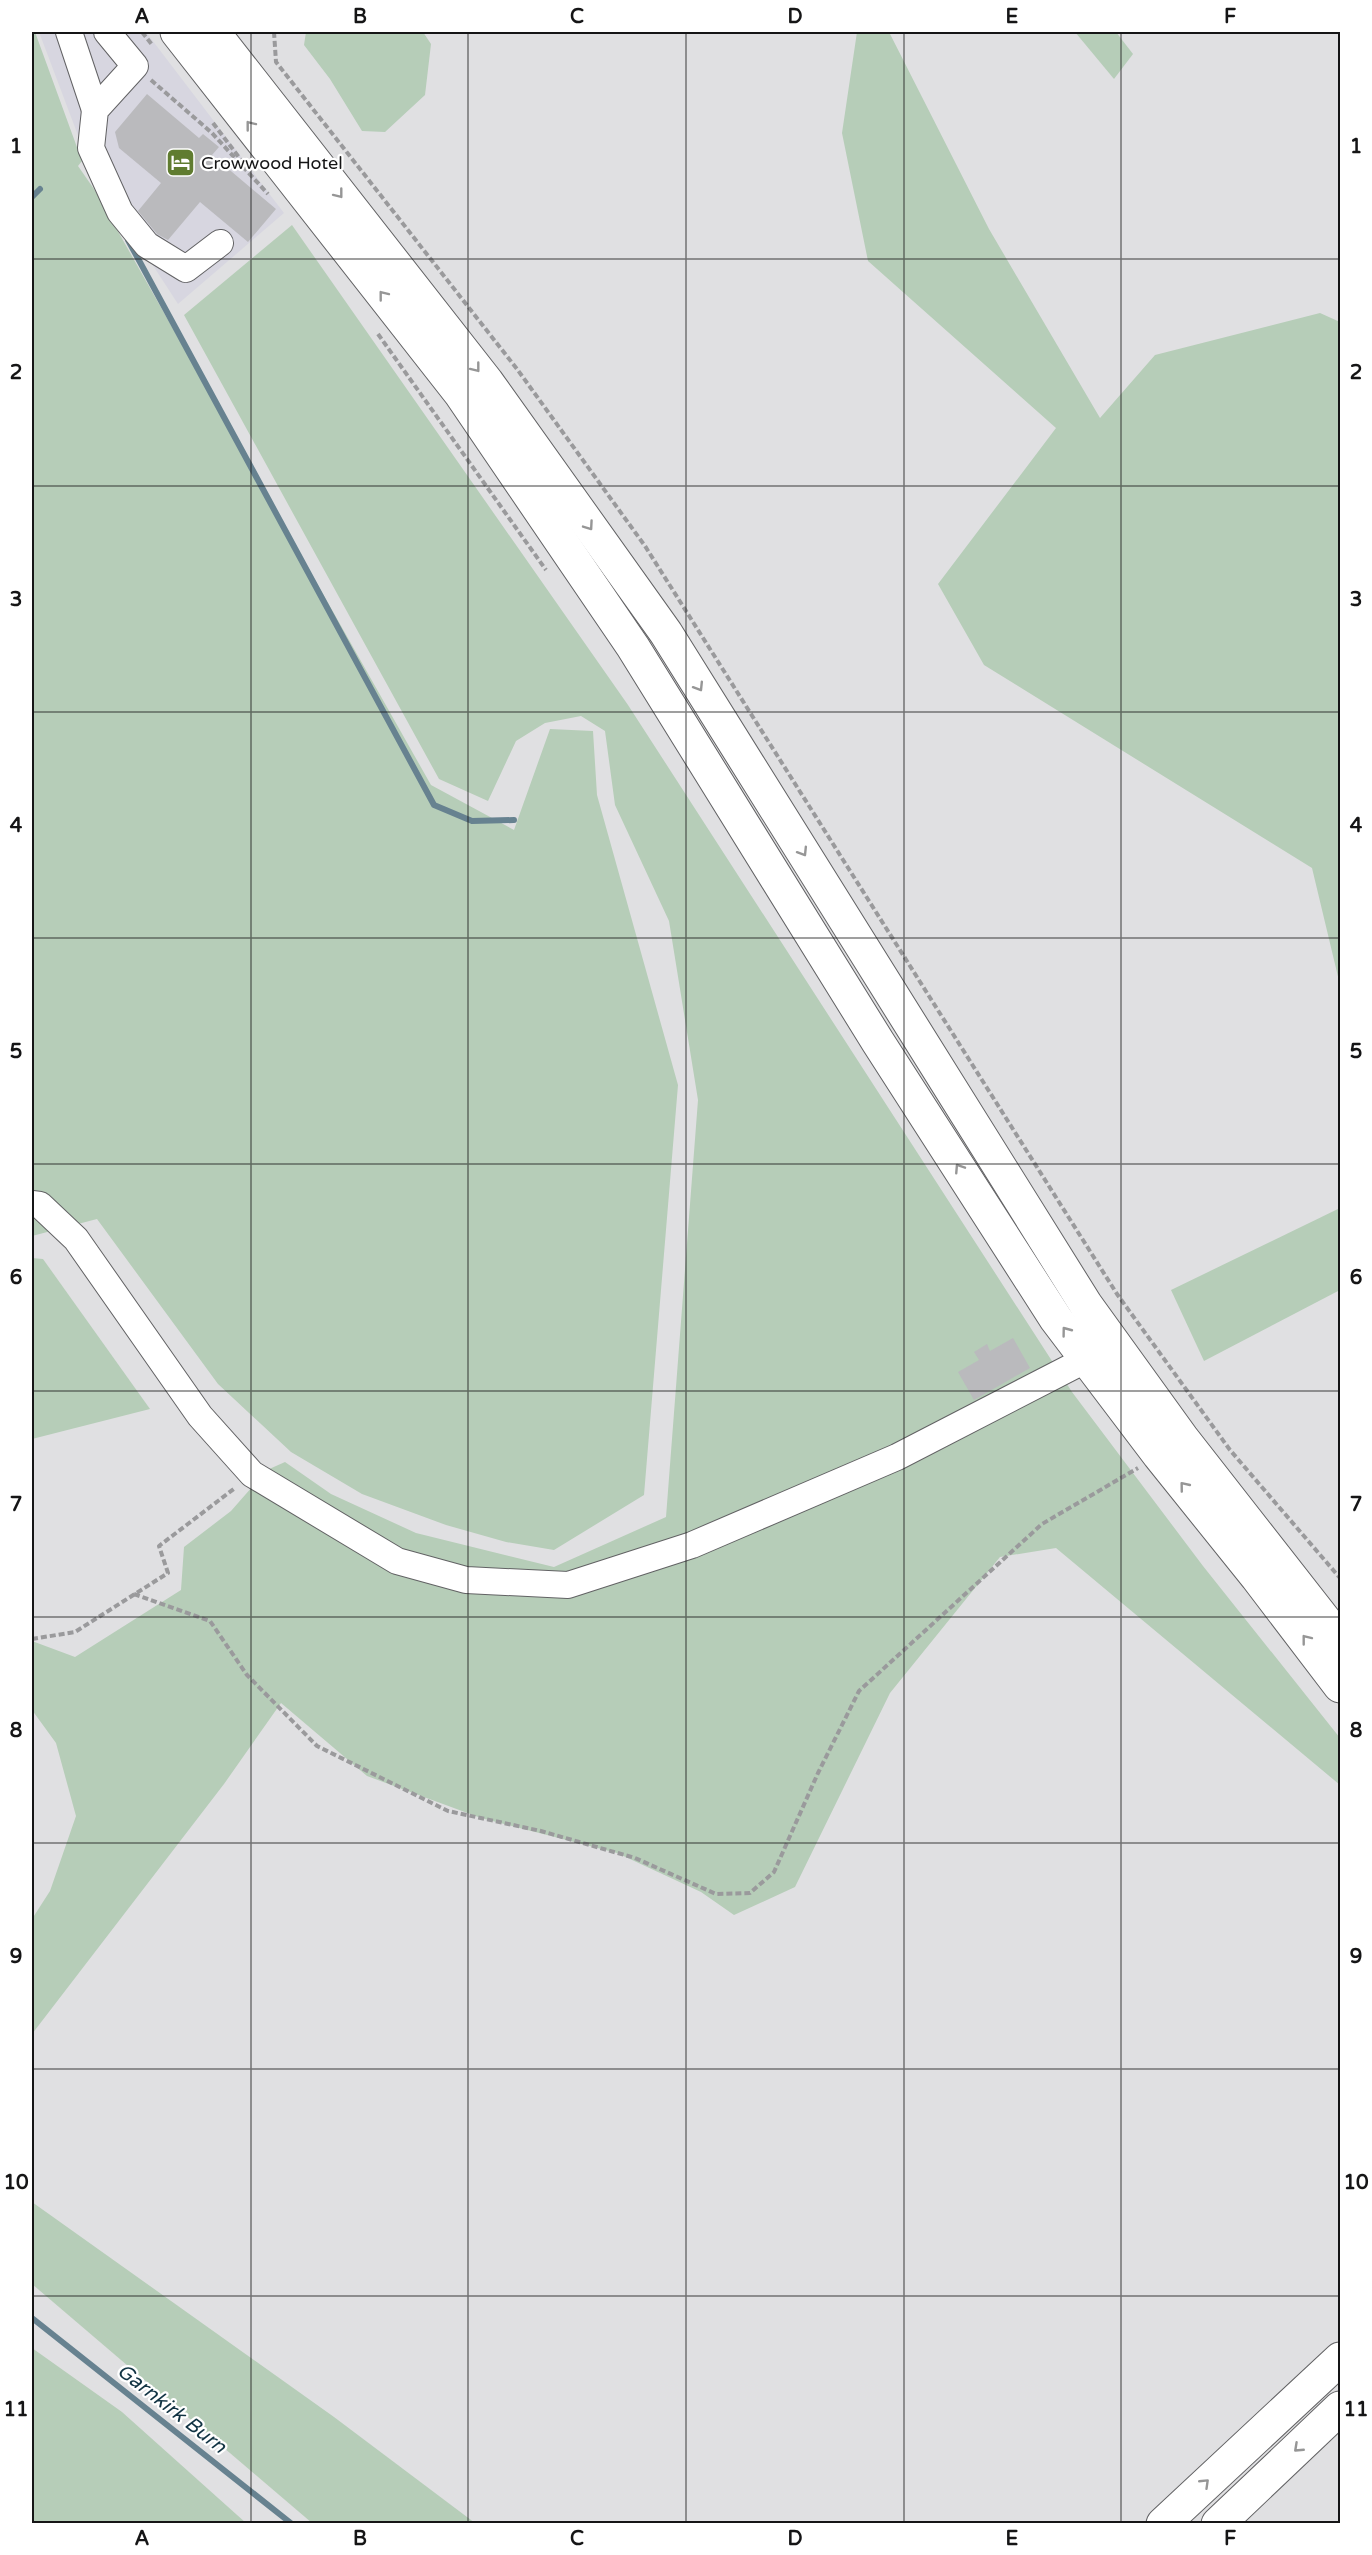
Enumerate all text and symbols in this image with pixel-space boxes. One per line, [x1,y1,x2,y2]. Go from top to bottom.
text: A [135,5,150,29]
text: B [353,5,367,29]
text: C [570,5,584,29]
text: D [787,5,803,29]
text: E [1006,5,1019,29]
text: F [1224,5,1236,29]
one-way arrow [246,121,257,132]
text: 1 [10,135,22,159]
text: 1 [1350,135,1362,159]
hotel icon: Crowwood Hotel [164,147,196,179]
place label: Crowwood Hotel [201,152,343,174]
one-way arrow [332,187,343,198]
one-way arrow [379,291,390,302]
text: 2 [10,361,22,385]
one-way arrow [468,361,479,372]
text: 2 [1350,361,1362,385]
one-way arrow [582,519,593,530]
text: 3 [10,588,22,612]
text: 3 [1350,588,1362,612]
one-way arrow [692,681,704,691]
text: 4 [10,814,23,838]
text: 4 [1350,814,1363,838]
one-way arrow [796,846,808,856]
text: 5 [10,1040,22,1064]
text: 5 [1350,1040,1362,1064]
one-way arrow [955,1164,966,1175]
text: 6 [10,1266,22,1290]
text: 6 [1350,1266,1362,1290]
one-way arrow [1062,1327,1073,1338]
one-way arrow [1181,1482,1192,1493]
text: 7 [10,1493,22,1517]
text: 7 [1350,1493,1362,1517]
one-way arrow [1302,1635,1313,1646]
text: 8 [10,1719,22,1743]
text: 8 [1350,1719,1362,1743]
text: 9 [10,1945,22,1969]
text: 9 [1350,1945,1362,1969]
text: 10 [3,2171,29,2195]
text: 10 [1343,2171,1369,2195]
water label: Garnkirk Burn [112,2359,231,2459]
text: 11 [3,2398,29,2422]
text: 11 [1343,2398,1369,2422]
one-way arrow [1294,2441,1305,2452]
one-way arrow [1199,2479,1209,2490]
text: A [135,2527,150,2551]
text: B [353,2527,367,2551]
text: C [570,2527,584,2551]
text: D [787,2527,803,2551]
text: E [1006,2527,1019,2551]
text: F [1224,2527,1236,2551]

